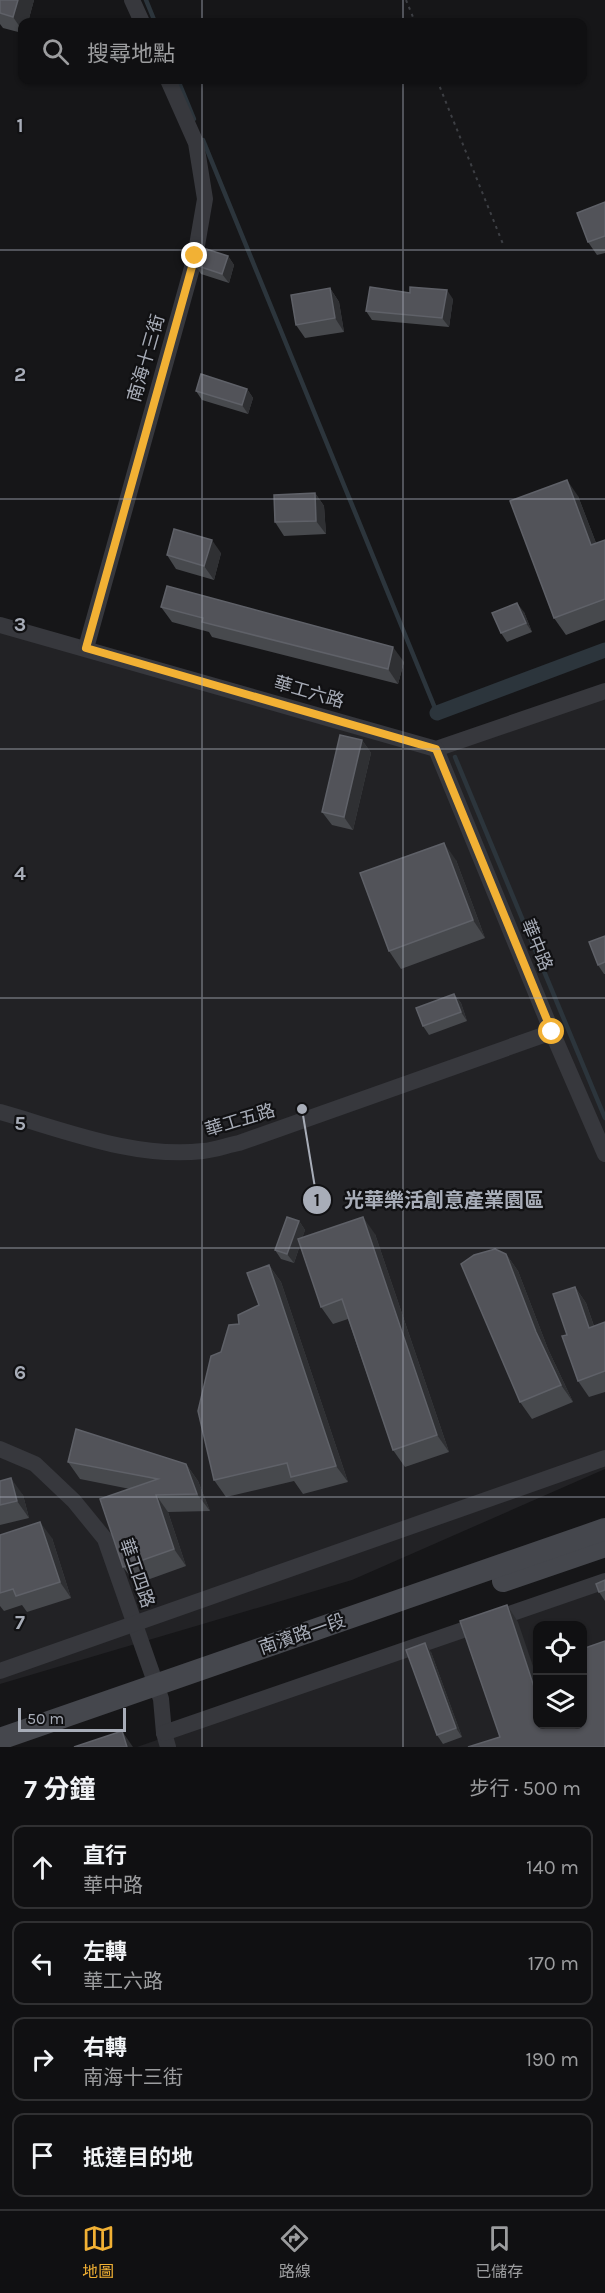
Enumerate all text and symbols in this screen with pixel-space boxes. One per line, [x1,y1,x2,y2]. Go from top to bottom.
search box [18,18,587,84]
icon: search [39,35,72,68]
text: 搜尋地點 [87,41,175,67]
text: 1 [16,114,24,137]
route end [181,242,207,268]
street label: 南海十三街 [123,312,169,404]
text: 2 [14,363,26,386]
text: 3 [14,613,26,636]
street label: 華工六路 [271,672,347,712]
text: 4 [14,862,26,885]
street label: 華中路 [517,916,557,974]
route start [538,1018,564,1044]
street label: 華工五路 [202,1099,278,1141]
text: 5 [14,1112,26,1135]
callout: 光華樂活創意產業園區 [302,1181,556,1219]
text: 1 [314,1189,320,1211]
text: 光華樂活創意產業園區 [344,1189,544,1212]
text: 6 [14,1361,26,1384]
street label: 華工四路 [115,1535,159,1611]
street label: 南濱路一段 [256,1609,348,1659]
text: 7 [15,1611,25,1634]
map controls [533,1621,587,1729]
button: locate [533,1621,587,1675]
button: layers [533,1675,587,1729]
scale bar [18,1705,126,1732]
text: 50 m [27,1709,64,1728]
text: 7 分鐘 [24,1774,96,1805]
text: 步行 · 500 m [469,1777,581,1800]
text: 直行 [83,1843,127,1869]
icon: ahead [26,1851,59,1884]
text: 140 m [526,1856,579,1879]
text: 華中路 [83,1874,143,1897]
text: 左轉 [83,1939,127,1965]
icon: left [26,1947,59,1980]
text: 170 m [528,1952,579,1975]
text: 華工六路 [83,1970,163,1993]
text: 右轉 [83,2035,127,2061]
icon: right [26,2043,59,2076]
text: 190 m [525,2048,579,2071]
text: 南海十三街 [83,2066,183,2089]
icon: arrive [26,2139,59,2172]
text: 抵達目的地 [83,2145,193,2171]
tab: 地圖 [82,2222,115,2282]
tab: 路線 [278,2222,311,2282]
tab: 已儲存 [475,2222,523,2282]

